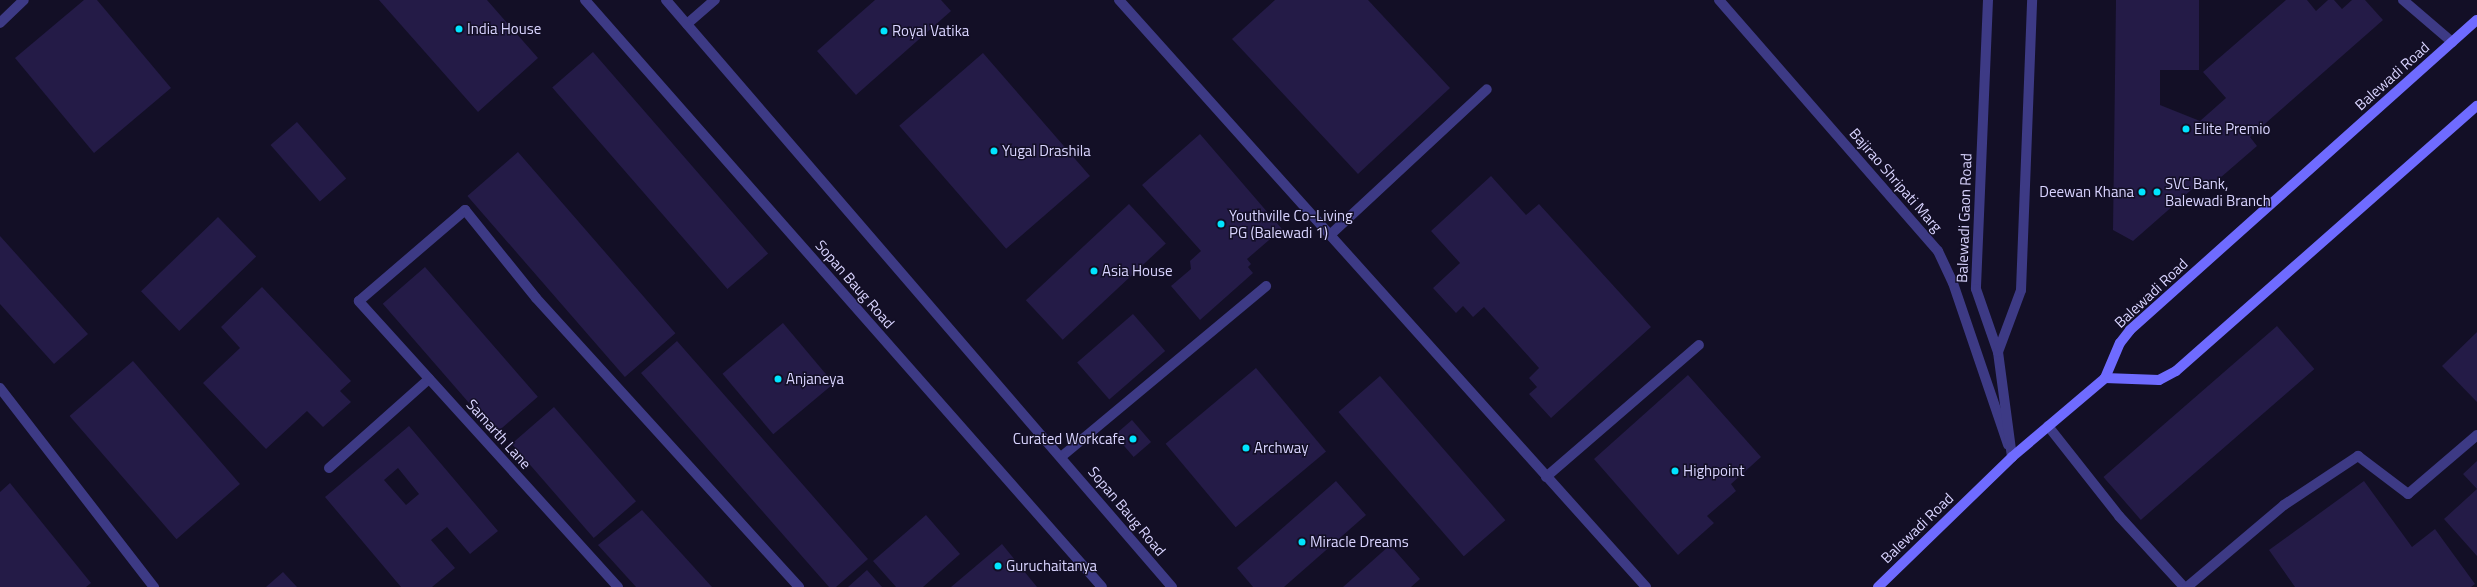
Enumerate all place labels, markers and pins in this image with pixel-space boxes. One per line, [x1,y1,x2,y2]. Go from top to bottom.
place label: India House [467,20,541,38]
place label: Royal Vatika [892,22,969,40]
marker: India House [454,24,464,34]
marker: Royal Vatika [879,26,889,36]
place label: Elite Premio [2194,120,2270,138]
marker: Elite Premio [2181,124,2191,134]
place label: Yugal Drashila [1002,142,1091,160]
marker: Yugal Drashila [989,146,999,156]
place label: SVC Bank, Balewadi Branch [2165,174,2271,209]
place label: Deewan Khana [2039,183,2134,201]
marker: Deewan Khana [2137,187,2147,197]
marker: SVC Bank, Balewadi Branch [2152,187,2162,197]
place label: Youthville Co-Living PG (Balewadi 1) [1229,206,1353,241]
marker: Youthville Co-Living PG (Balewadi 1) [1216,219,1226,229]
place label: Asia House [1102,262,1172,280]
marker: Asia House [1089,266,1099,276]
place label: Anjaneya [786,370,844,388]
marker: Anjaneya [773,374,783,384]
place label: Curated Workcafe [1013,430,1125,448]
marker: Curated Workcafe [1128,434,1138,444]
place label: Archway [1254,439,1309,457]
marker: Archway [1241,443,1251,453]
place label: Highpoint [1683,462,1745,480]
marker: Highpoint [1670,466,1680,476]
place label: Miracle Dreams [1310,533,1409,551]
marker: Miracle Dreams [1297,537,1307,547]
place label: Guruchaitanya [1006,557,1097,575]
marker: Guruchaitanya [993,561,1003,571]

